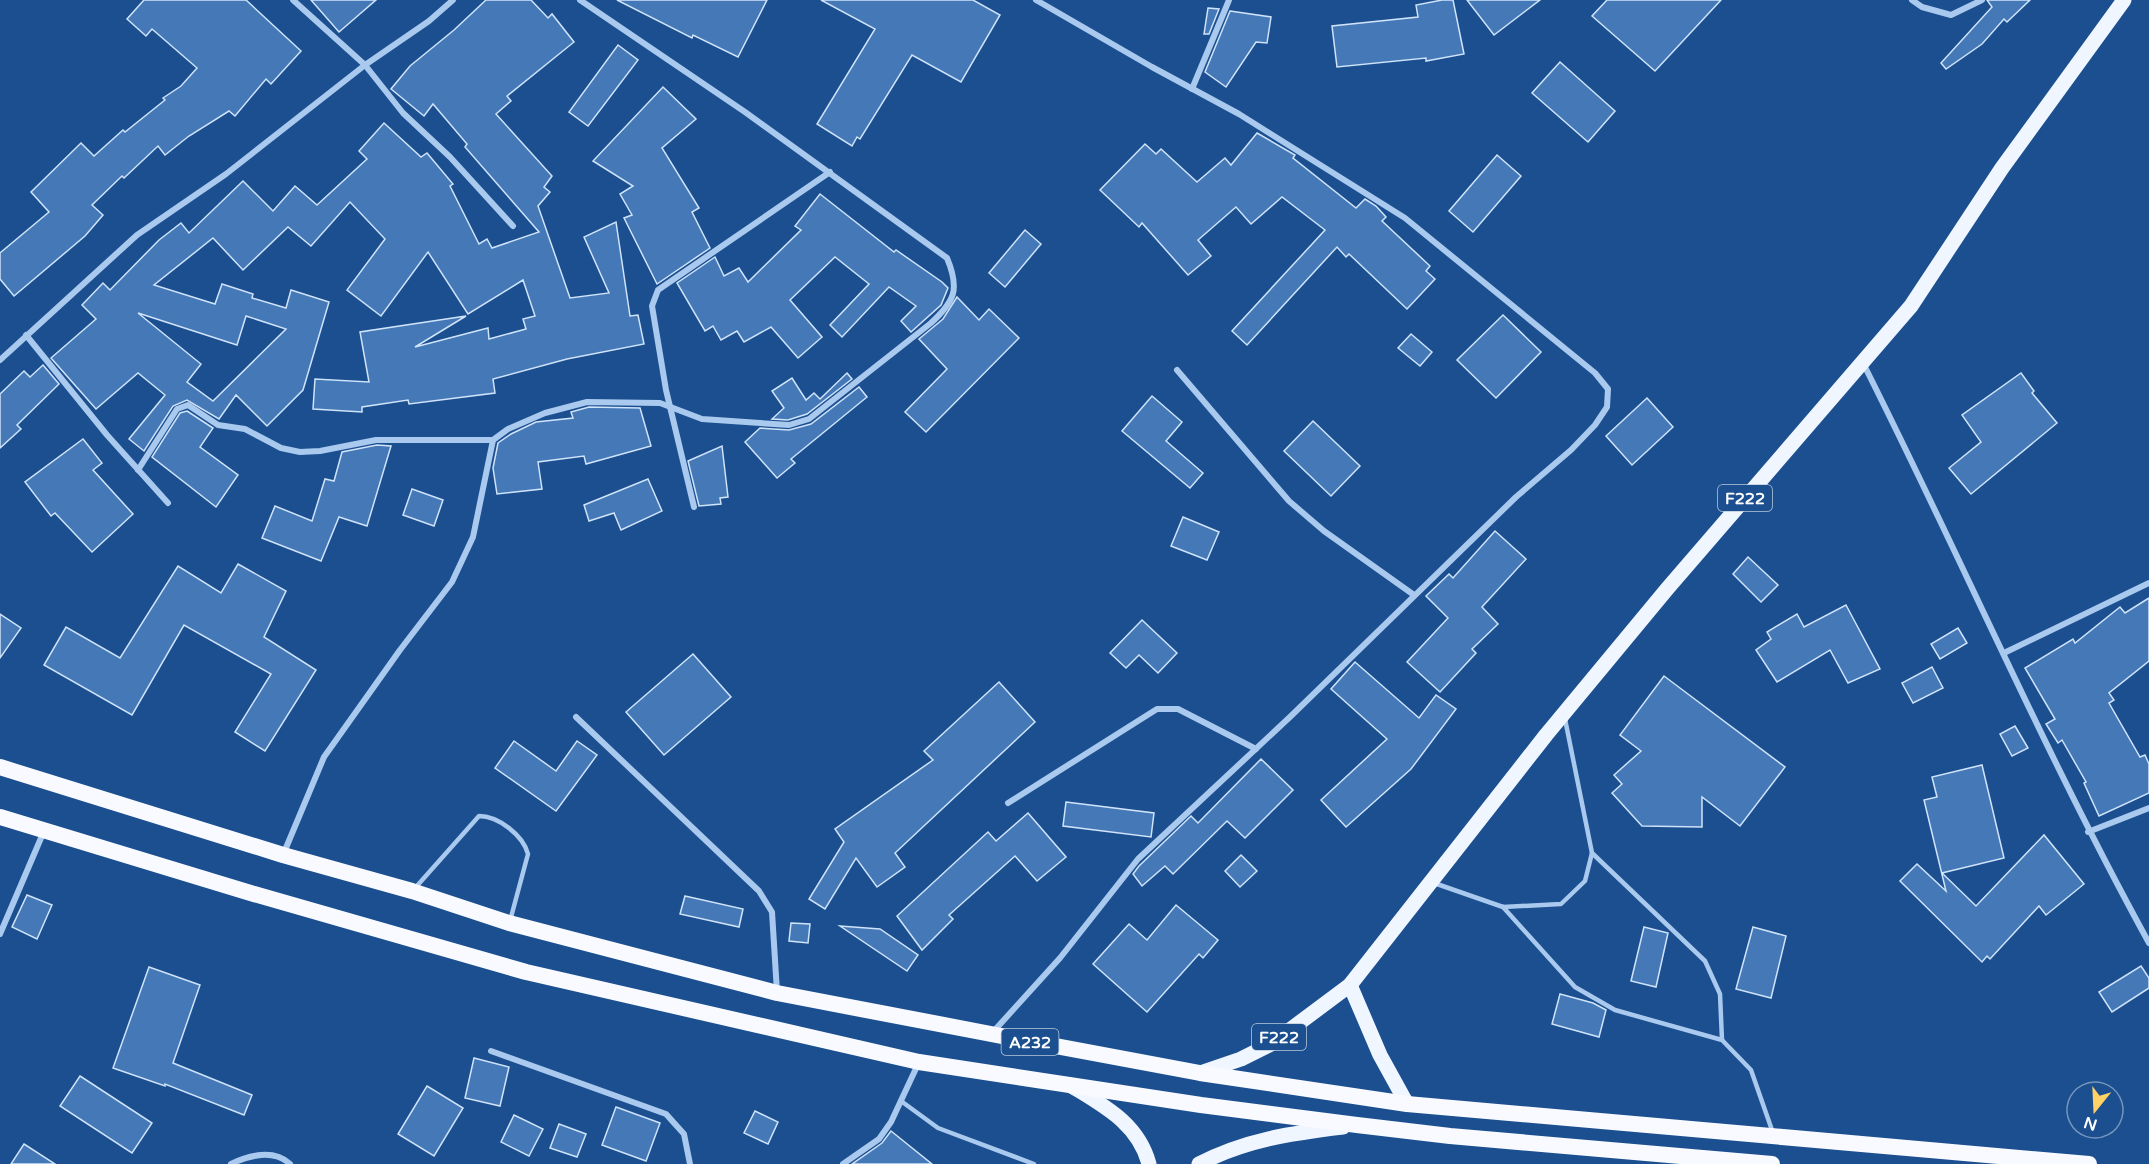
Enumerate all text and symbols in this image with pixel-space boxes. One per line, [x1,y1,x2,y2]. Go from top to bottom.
road number: F222 [1718,485,1772,511]
road number: F222 [1252,1024,1306,1050]
road number: A232 [1002,1029,1058,1055]
north arrow [2065,1080,2125,1140]
text: N [2081,1112,2100,1135]

